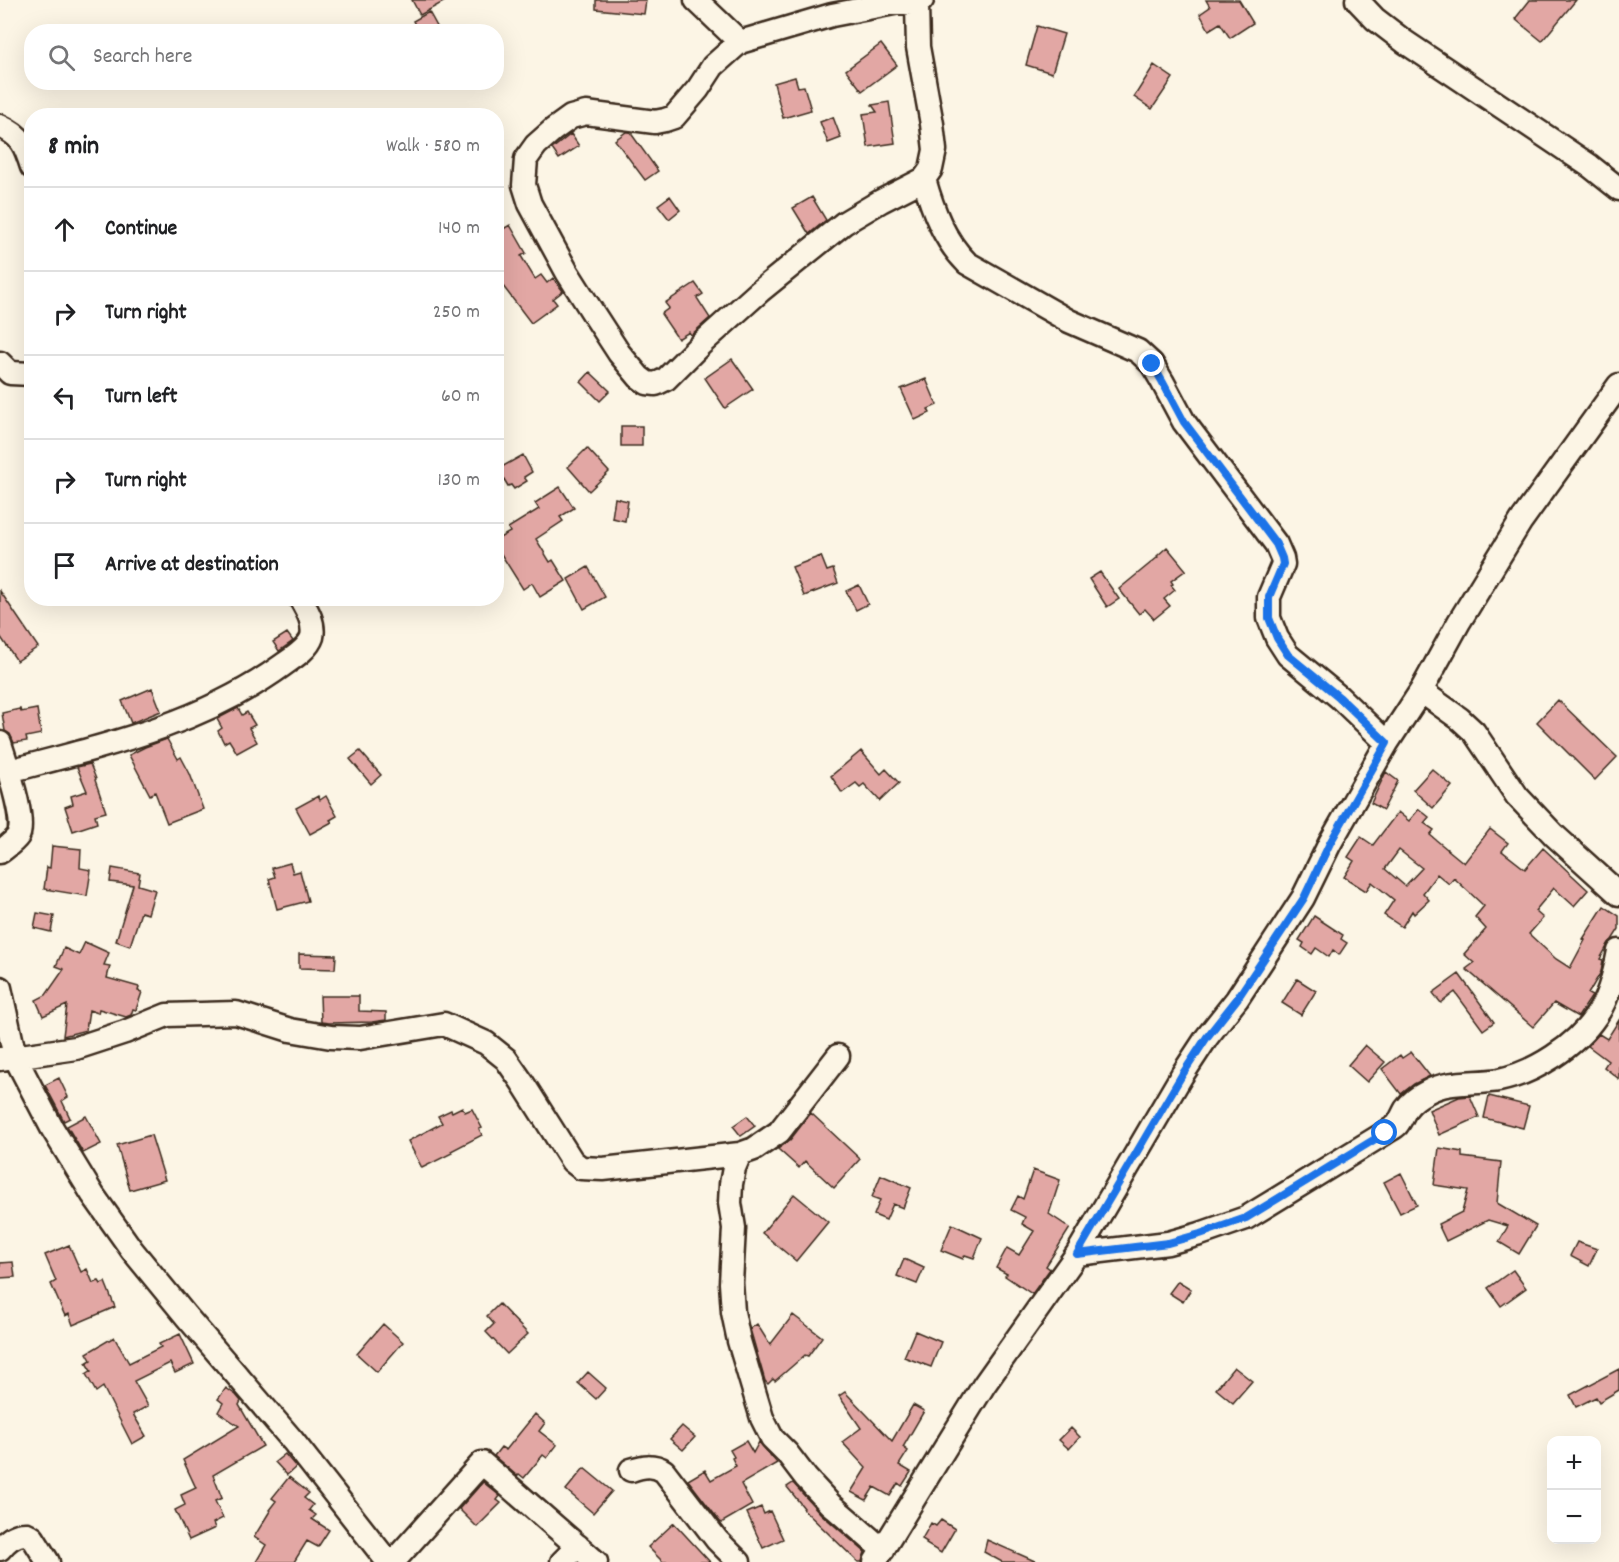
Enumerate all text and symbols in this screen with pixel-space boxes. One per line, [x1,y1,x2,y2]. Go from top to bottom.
search box [24,24,504,90]
icon: search [45,41,78,74]
text: Search here [93,42,192,73]
text: 8 min [48,129,99,166]
text: Walk · 580 m [386,133,480,161]
icon: ahead [48,213,81,246]
text: Continue [105,214,177,245]
text: 140 m [438,215,480,243]
icon: right [48,297,81,330]
text: Turn right [105,298,187,329]
text: 250 m [433,299,480,327]
route end [1138,350,1164,376]
icon: left [48,381,81,414]
text: Turn left [105,382,177,413]
text: 60 m [441,383,480,411]
icon: right [48,465,81,498]
text: Turn right [105,466,187,497]
text: 130 m [438,467,480,495]
icon: arrive [48,549,81,582]
text: Arrive at destination [105,550,279,581]
route start [1371,1119,1397,1145]
map controls [1547,1436,1601,1544]
button: + [1547,1436,1601,1490]
button: − [1547,1490,1601,1544]

